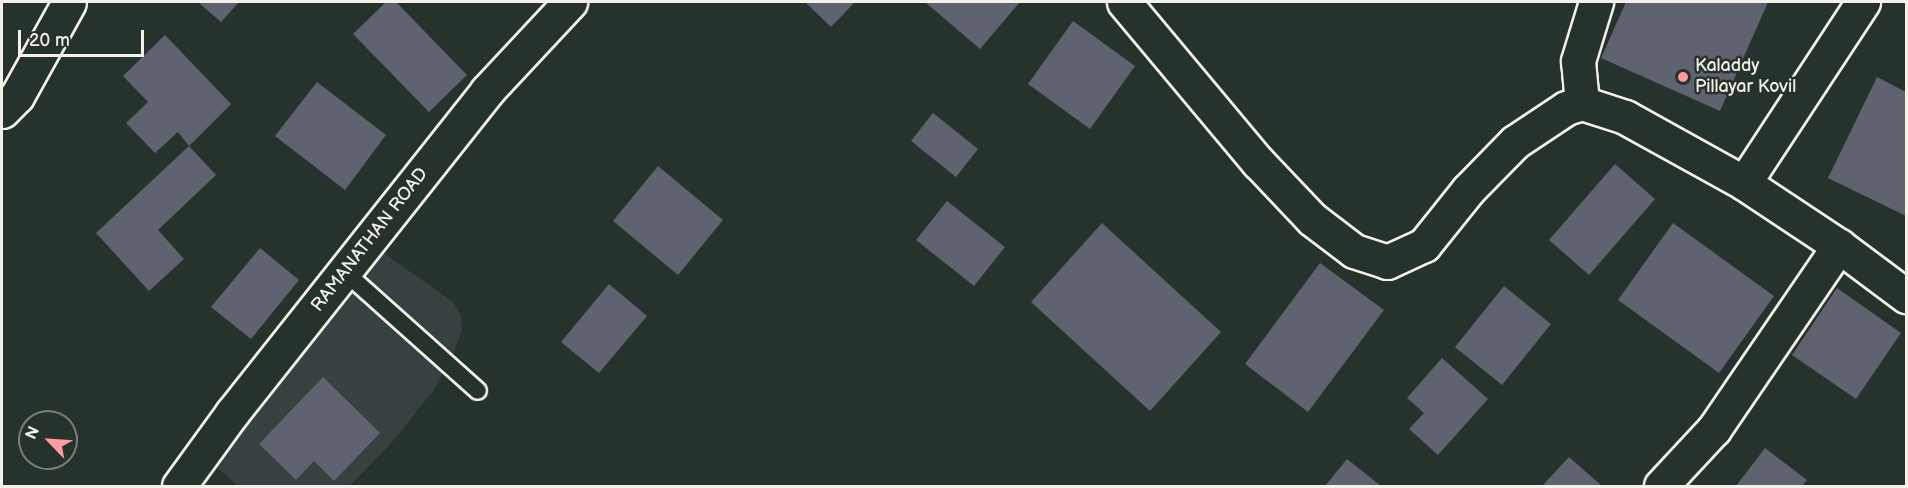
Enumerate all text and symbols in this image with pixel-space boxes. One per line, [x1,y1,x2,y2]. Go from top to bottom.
scale bar [21,18,147,56]
text: 20 m [29,30,70,51]
place label: Kaladdy Pillayar Kovil [1695,56,1796,98]
marker: Kaladdy Pillayar Kovil [1676,70,1690,84]
street label: RAMANATHAN ROAD [307,164,433,316]
north arrow [18,410,78,470]
text: N [22,424,44,442]

